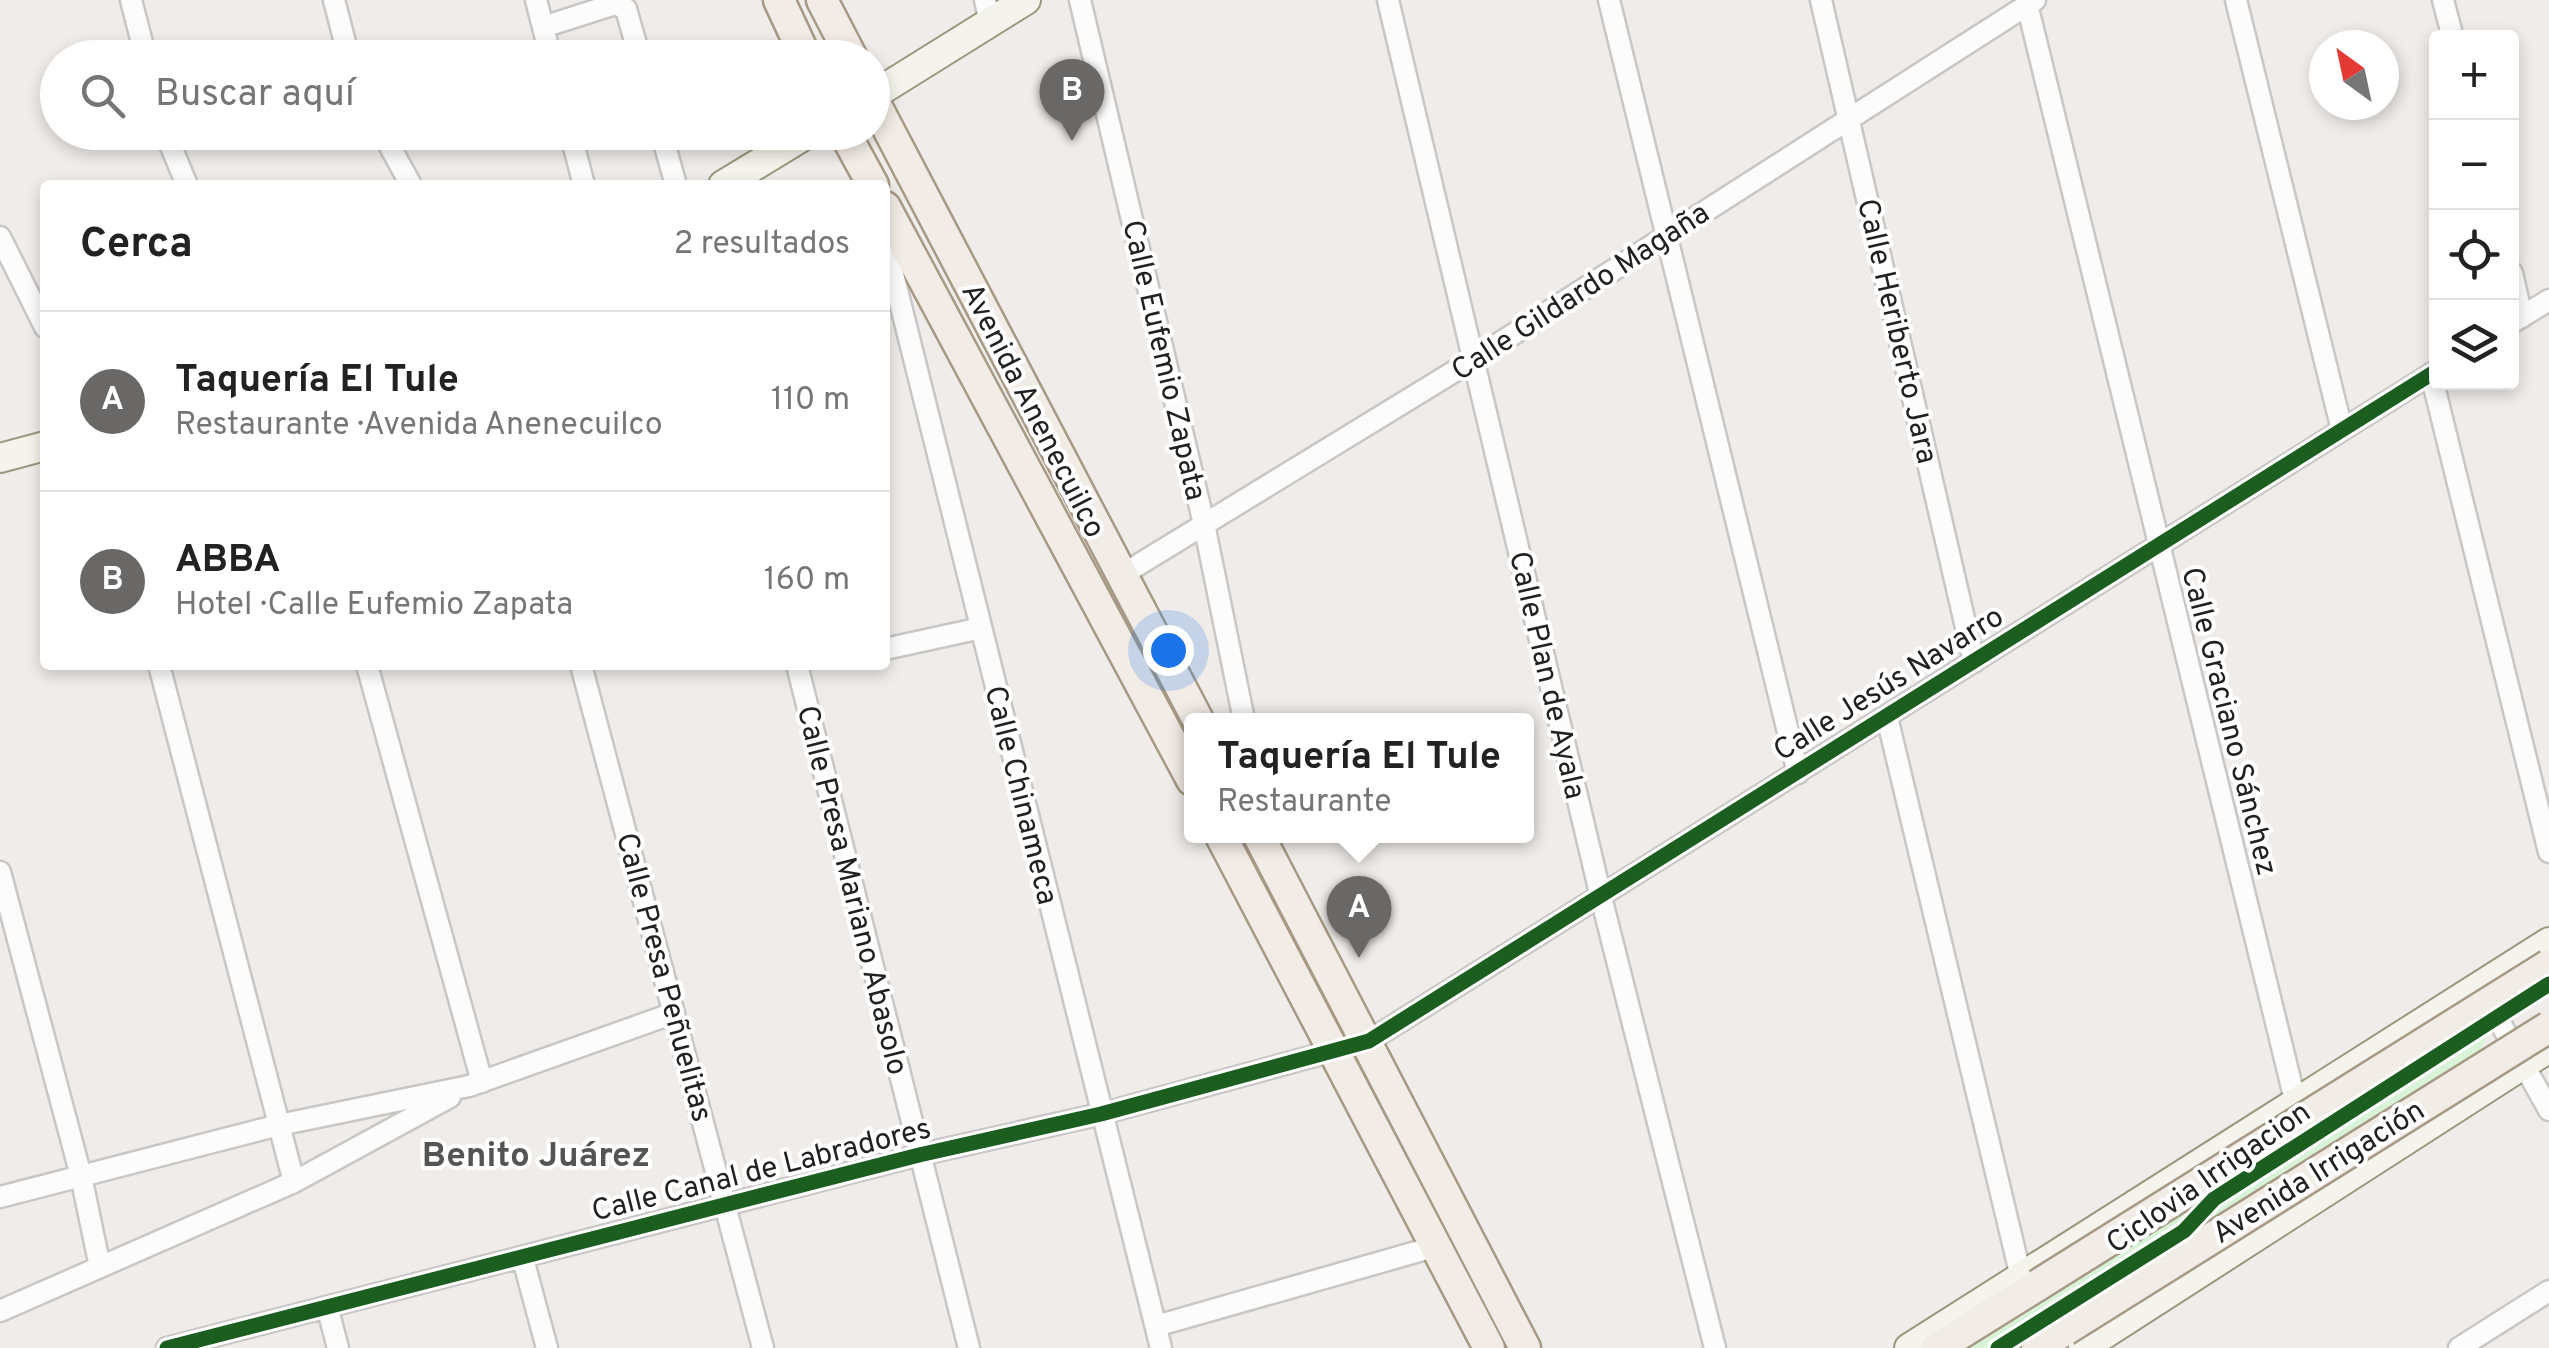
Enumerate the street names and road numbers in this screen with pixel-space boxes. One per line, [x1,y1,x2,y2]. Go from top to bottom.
street label: Calle Heriberto Jara [1847,195,1944,468]
street label: Calle Gildardo Magaña [1445,196,1717,390]
street label: Calle Eufemio Zapata [1112,217,1213,504]
street label: Avenida Anenecuilco [952,278,1112,545]
street label: Calle Plan de Ayala [1499,548,1592,803]
street label: Calle Graciano Sánchez [2171,564,2284,880]
street label: Calle Jesús Navarro [1767,599,2011,771]
street label: Calle Chinameca [974,682,1065,909]
street label: Calle Presa Mariano Abasolo [787,702,914,1079]
street label: Calle Presa Peñuelitas [606,829,719,1126]
street label: Avenida Irrigación [2206,1093,2432,1253]
street label: Ciclovia Irrigacion [2100,1095,2319,1263]
street label: Calle Canal de Labradores [588,1111,935,1232]

